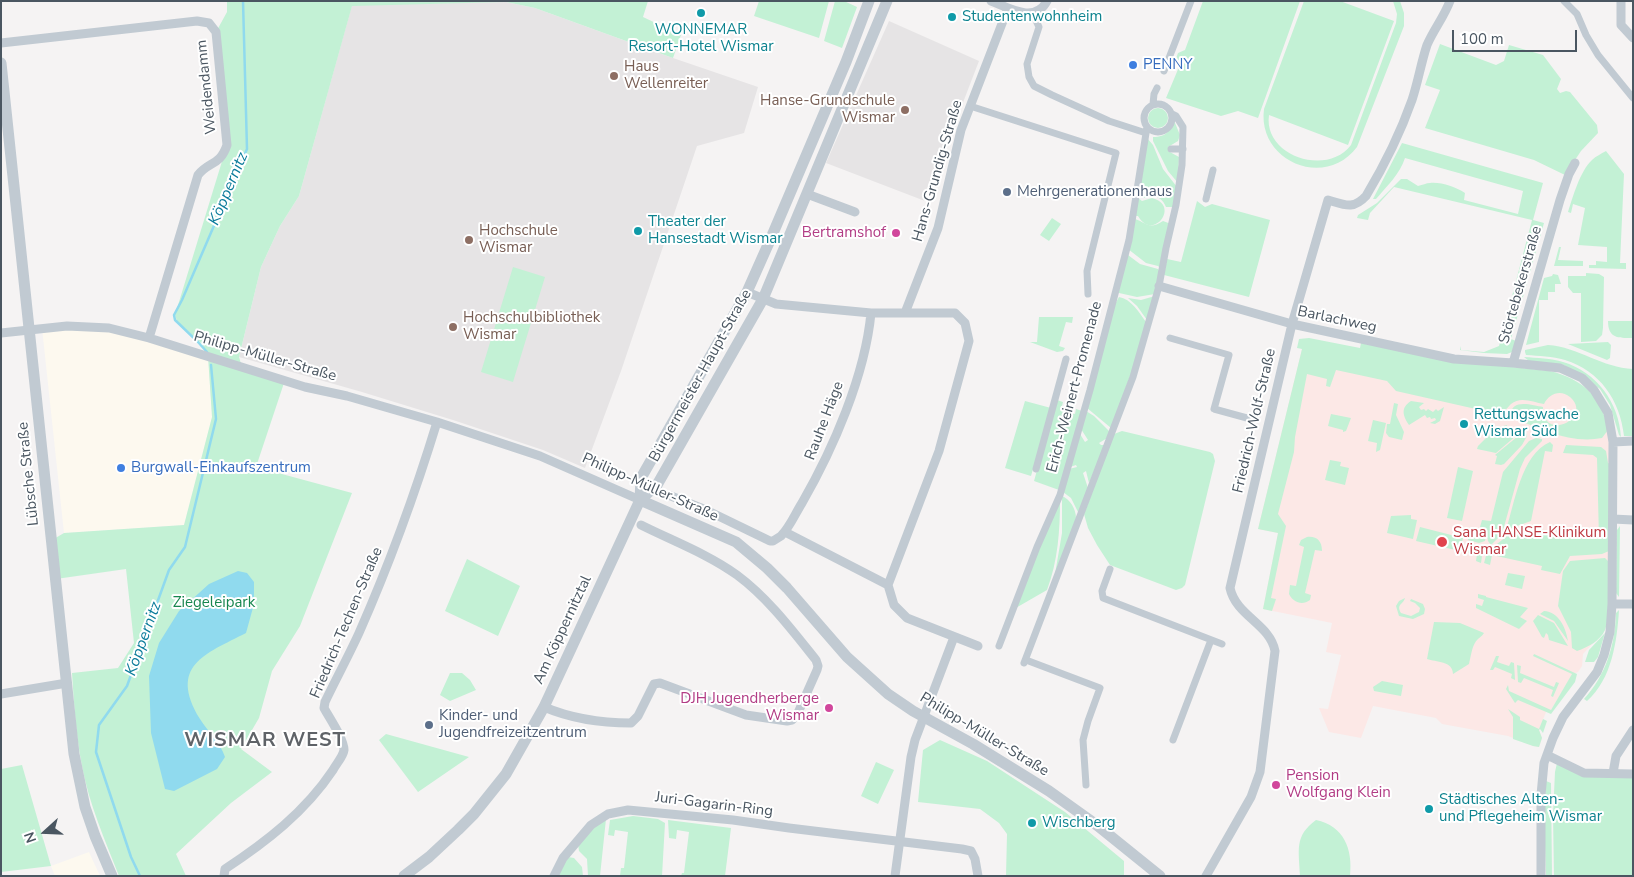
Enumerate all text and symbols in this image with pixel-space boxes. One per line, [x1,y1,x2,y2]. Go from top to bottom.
marker: WONNEMAR Resort-Hotel Wismar [695,7,707,19]
place label: Studentenwohnheim [962,8,1102,26]
marker: Studentenwohnheim [946,11,958,23]
scale bar [1454,20,1579,52]
place label: WONNEMAR Resort-Hotel Wismar [628,21,774,56]
text: 100 m [1460,29,1504,49]
street label: Weidendamm [193,39,221,135]
place label: PENNY [1143,56,1192,74]
place label: Haus Wellenreiter [624,58,708,93]
marker: PENNY [1127,59,1139,71]
marker: Haus Wellenreiter [608,70,620,82]
place label: Hanse-Grundschule Wismar [760,92,895,127]
street label: Hans-Grundig-Straße [909,98,967,244]
marker: Hanse-Grundschule Wismar [899,104,911,116]
water label: Köppernitz [205,150,253,228]
place label: Mehrgenerationenhaus [1017,183,1172,201]
marker: Mehrgenerationenhaus [1001,186,1013,198]
place label: Theater der Hansestadt Wismar [648,213,783,248]
place label: Hochschule Wismar [479,222,558,257]
place label: Bertramshof [802,224,886,242]
street label: Störtebekerstraße [1496,224,1546,346]
marker: Theater der Hansestadt Wismar [632,225,644,237]
marker: Bertramshof [890,227,902,239]
marker: Hochschule Wismar [463,234,475,246]
street label: Bürgermeister-Haupt-Straße [646,287,756,465]
street label: Erich-Weinert-Promenade [1043,299,1107,475]
street label: Barlachweg [1296,303,1378,337]
place label: Hochschulbibliothek Wismar [463,309,600,344]
marker: Hochschulbibliothek Wismar [447,321,459,333]
street label: Philipp-Müller-Straße [192,328,338,386]
street label: Friedrich-Wolf-Straße [1230,347,1280,495]
street label: Rauhe Häge [802,379,848,463]
place label: Rettungswache Wismar Süd [1474,406,1579,441]
marker: Rettungswache Wismar Süd [1458,418,1470,430]
street label: Lübsche Straße [15,421,43,527]
street label: Philipp-Müller-Straße [579,450,721,526]
place label: Burgwall-Einkaufszentrum [131,459,311,477]
marker: Burgwall-Einkaufszentrum [115,462,127,474]
place label: Sana HANSE-Klinikum Wismar [1453,524,1606,559]
marker: Sana HANSE-Klinikum Wismar [1435,535,1449,549]
street label: Friedrich-Techen-Straße [307,545,387,701]
street label: Am Köppernitztal [530,573,596,687]
park label: Ziegeleipark [173,594,255,612]
water label: Köppernitz [122,599,166,679]
street label: Philipp-Müller-Straße [916,689,1052,781]
place label: DJH Jugendherberge Wismar [680,690,819,725]
marker: DJH Jugendherberge Wismar [823,702,835,714]
place label: Kinder- und Jugendfreizeitzentrum [439,707,587,742]
marker: Kinder- und Jugendfreizeitzentrum [423,719,435,731]
district label: WISMAR WEST [183,729,347,753]
place label: Pension Wolfgang Klein [1286,767,1391,802]
marker: Pension Wolfgang Klein [1270,779,1282,791]
street label: Juri-Gagarin-Ring [654,789,774,821]
place label: Städtisches Alten- und Pflegeheim Wismar [1439,791,1602,826]
marker: Städtisches Alten- und Pflegeheim Wismar [1423,803,1435,815]
north arrow [20,807,70,857]
place label: Wischberg [1042,814,1115,832]
marker: Wischberg [1026,817,1038,829]
text: N [20,829,41,845]

